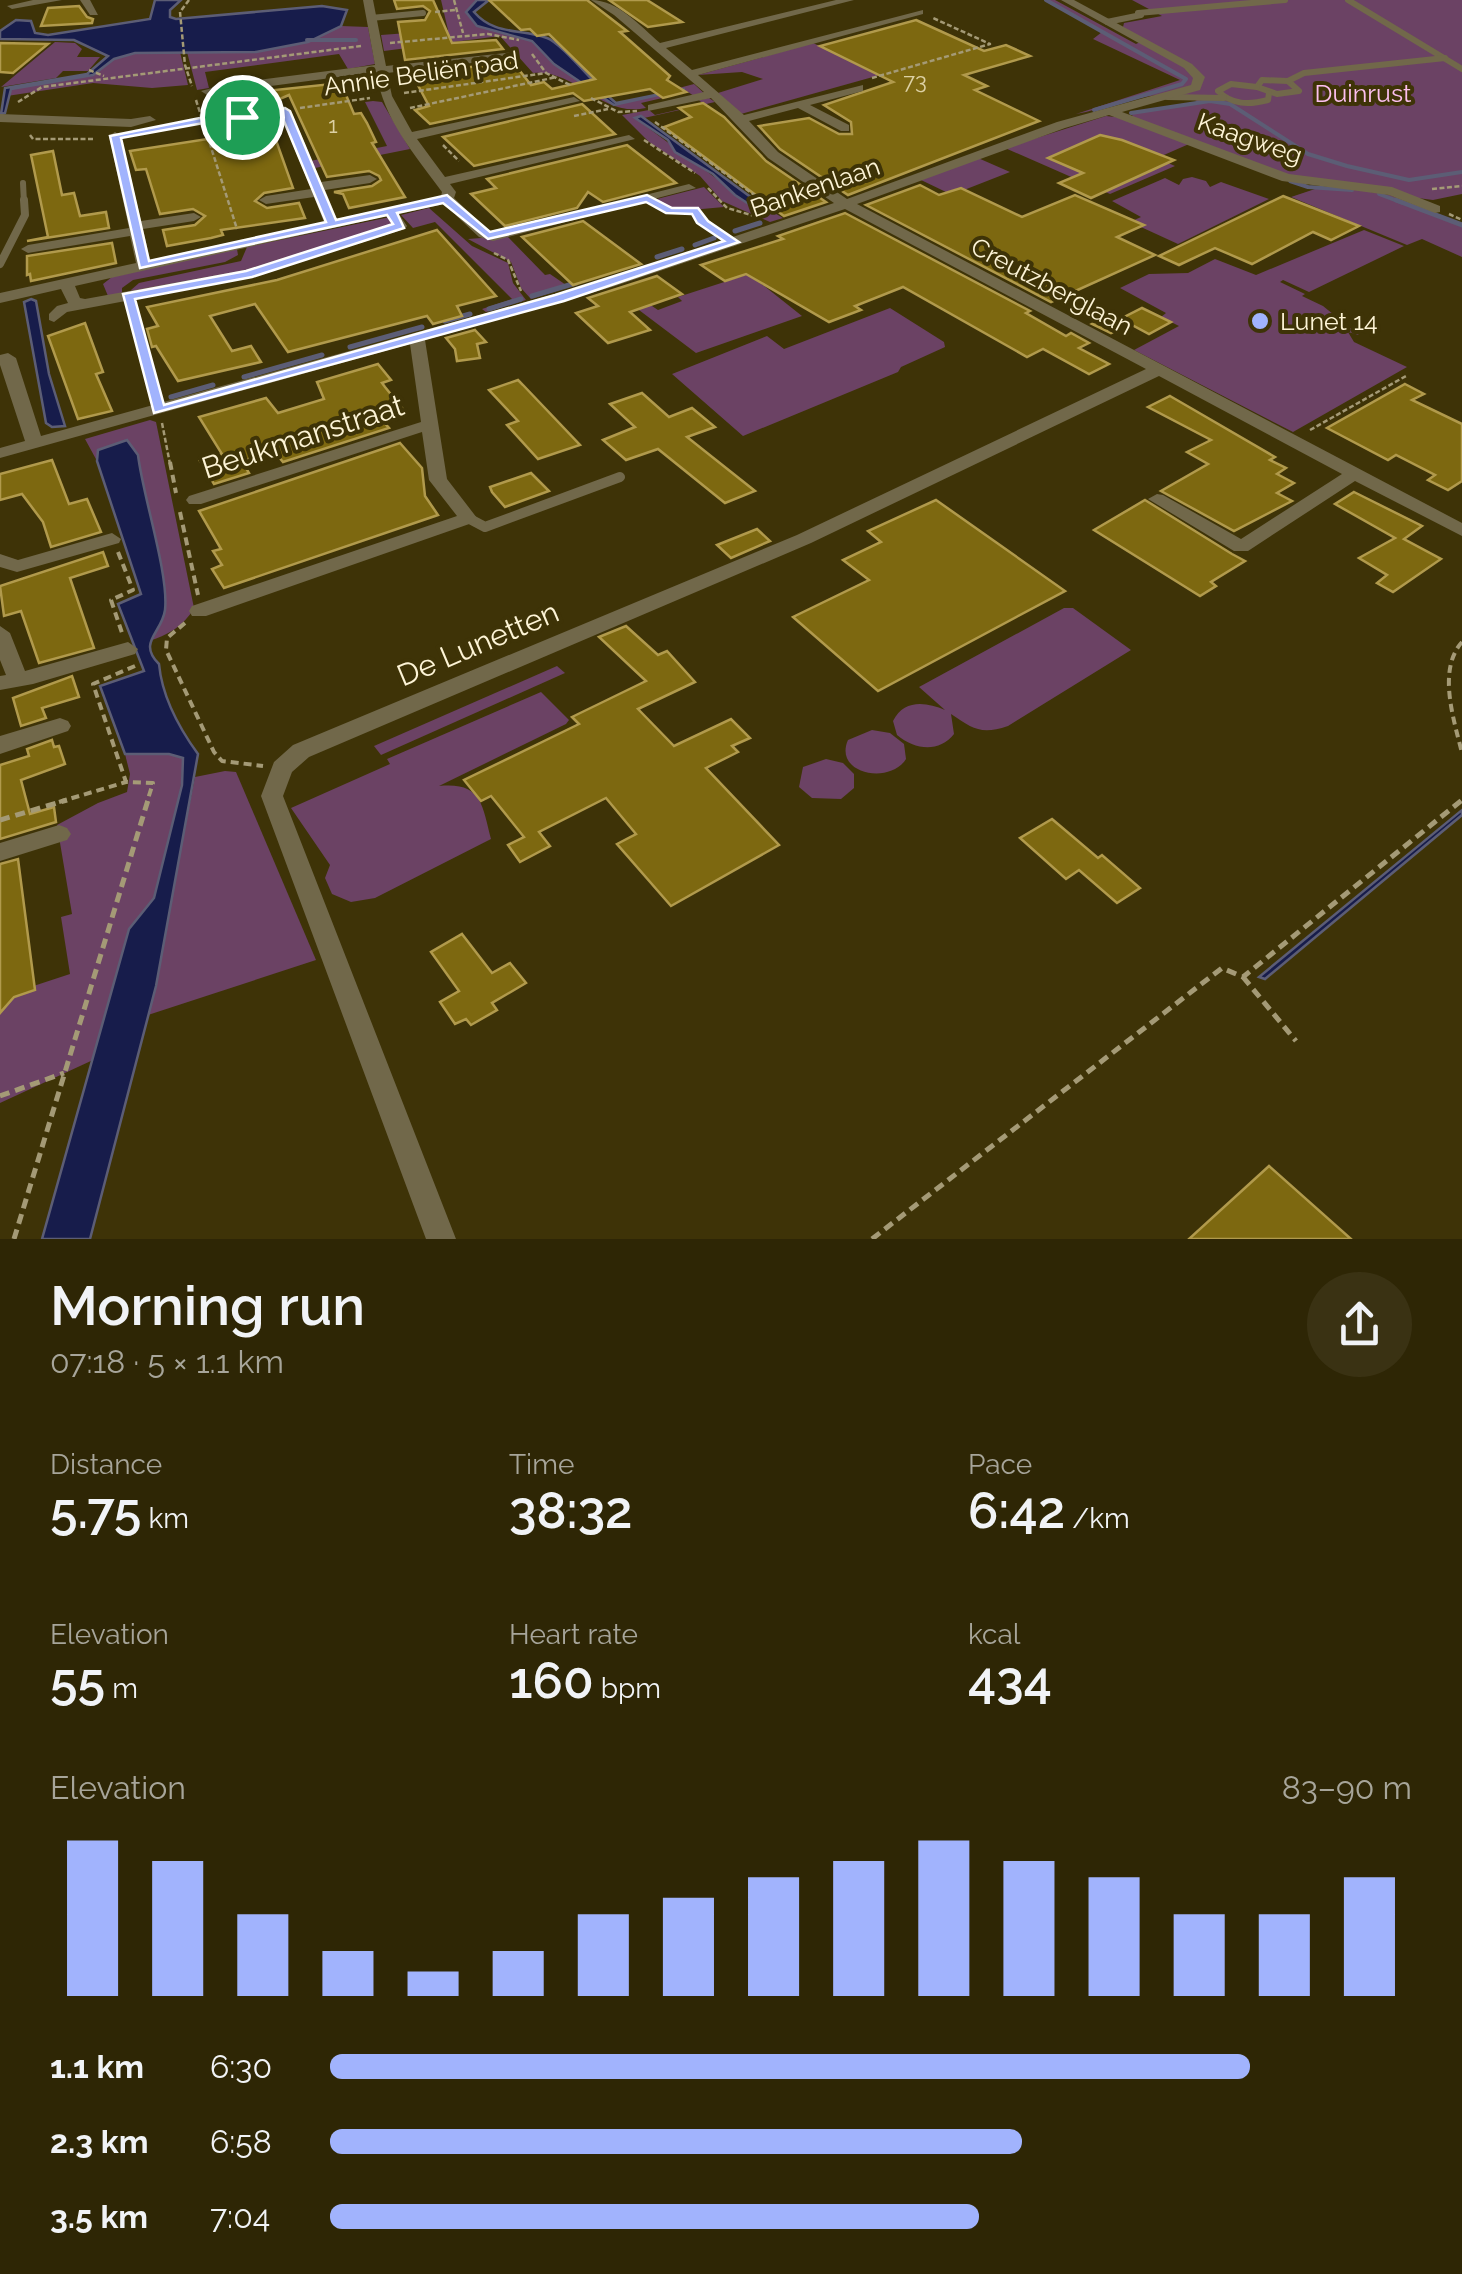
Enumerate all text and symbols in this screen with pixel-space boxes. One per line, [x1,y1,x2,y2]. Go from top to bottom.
street label: Annie Beliën pad [322,44,520,102]
house number: 73 [903,68,927,94]
pin [200,75,285,160]
park label: Duinrust [1315,78,1412,108]
icon: arrive [215,90,270,145]
street label: Kaagweg [1194,106,1306,170]
house number: 1 [328,112,338,138]
street label: Bankenlaan [746,151,884,223]
street label: Creutzberglaan [966,231,1138,341]
place label: Lunet 14 [1280,306,1378,336]
marker: Lunet 14 [1249,310,1271,332]
street label: Beukmanstraat [197,387,408,486]
street label: De Lunetten [392,594,564,693]
button: share [1307,1272,1412,1377]
text: Morning run [50,1273,365,1338]
text: 07:18 · 5 × 1.1 km [50,1343,284,1380]
text: Distance [50,1448,162,1481]
text: Time [509,1448,574,1481]
text: Pace [968,1448,1032,1481]
text: 5.75 [50,1481,141,1540]
text: 38:32 [509,1481,633,1540]
text: 6:42 [968,1481,1065,1540]
text: km [141,1502,189,1535]
text: /km [1065,1502,1130,1535]
text: Elevation [50,1618,169,1651]
text: Heart rate [509,1618,638,1651]
text: kcal [968,1618,1020,1651]
text: 55 [50,1651,105,1710]
text: 160 [509,1651,594,1710]
text: 434 [968,1651,1052,1710]
text: m [105,1672,138,1705]
text: bpm [594,1672,661,1705]
text: Elevation [50,1769,186,1806]
text: 83–90 m [1282,1769,1412,1806]
text: 1.1 km [50,2048,144,2085]
text: 6:30 [210,2048,272,2085]
text: 2.3 km [50,2123,148,2160]
text: 6:58 [210,2123,272,2160]
text: 3.5 km [50,2198,148,2235]
text: 7:04 [210,2198,270,2235]

